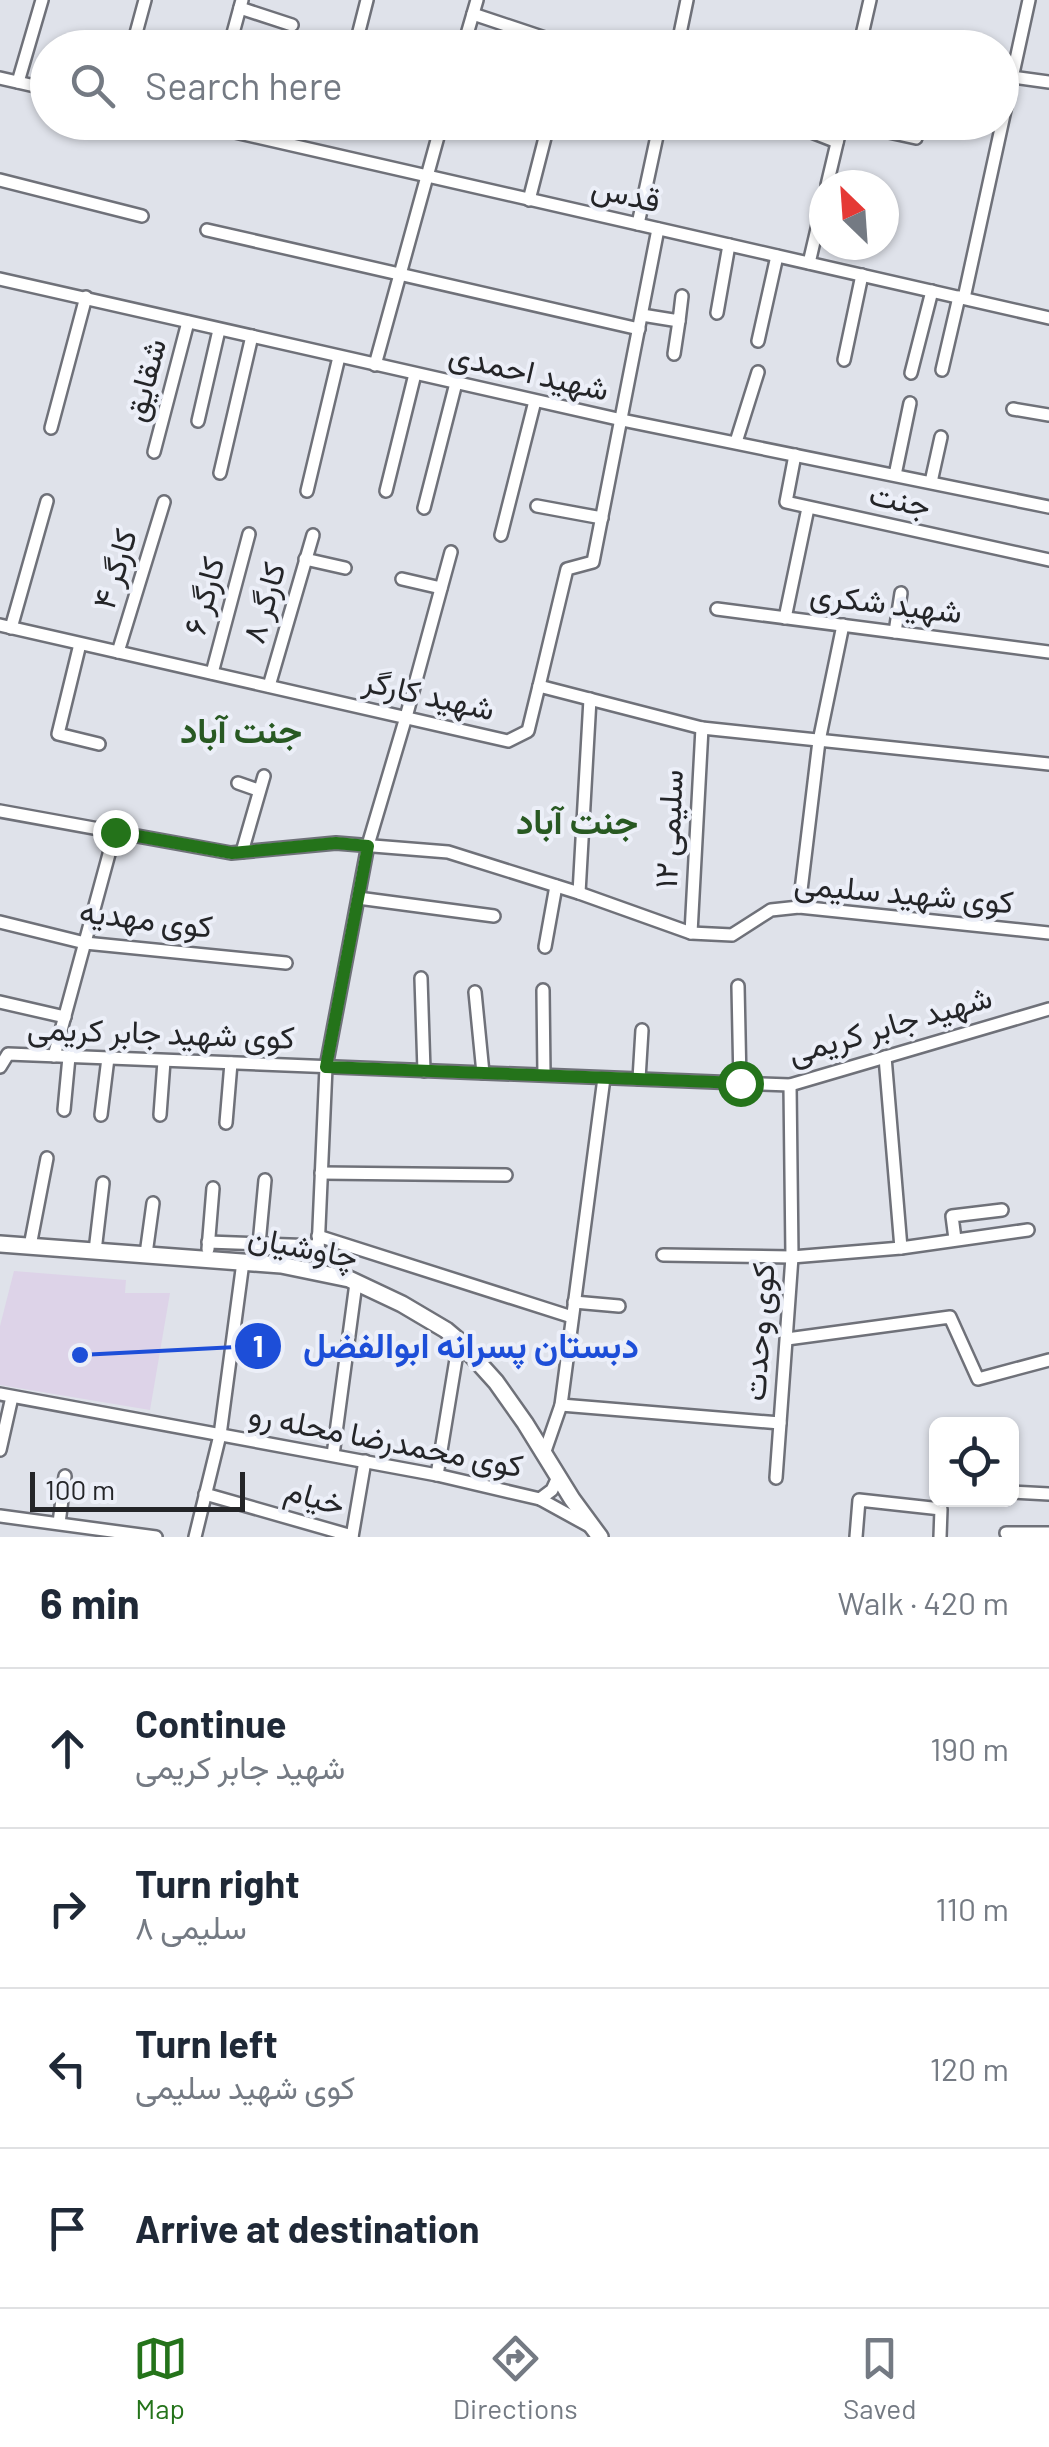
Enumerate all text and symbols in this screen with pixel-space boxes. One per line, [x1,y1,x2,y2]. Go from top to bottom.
search box [30,30,1019,140]
icon: search [65,58,120,113]
text: Search here [145,62,343,108]
street label: قدس [588,166,665,220]
north arrow [809,170,899,260]
street label: شهید احمدی [445,333,613,410]
street label: شقایق [114,334,174,426]
street label: جنت [866,473,935,524]
street label: کارگر ۴ [83,524,146,614]
street label: کارگر ۶ [173,552,234,639]
street label: کارگر ۸ [232,558,295,648]
street label: شهید شکری [808,573,964,632]
street label: شهید کارگر [359,659,499,729]
district label: جنت آباد [180,708,302,752]
street label: سلیمی ۱۲ [645,768,691,889]
district label: جنت آباد [516,799,638,843]
route end [93,810,139,856]
street label: کوی شهید سلیمی [793,862,1016,923]
street label: کوی مهدیه [77,890,215,947]
street label: شهید جابر کریمی [783,976,997,1073]
street label: کوی شهید جابر کریمی [27,1007,296,1058]
route start [718,1061,764,1107]
street label: چاوشیان [244,1216,361,1279]
street label: کوی وحدت [733,1262,784,1402]
callout: دبستان پسرانه ابوالفضل [233,1314,659,1379]
text: دبستان پسرانه ابوالفضل [303,1323,639,1370]
text: 1 [253,1327,263,1363]
street label: کوی محمدرضا محله رو [246,1393,527,1486]
map controls [929,1417,1019,1507]
button: locate [929,1417,1019,1507]
scale bar [30,1467,245,1512]
street label: خیام [280,1468,350,1526]
text: 100 m [45,1472,115,1506]
text: 6 min [40,1577,140,1627]
text: Walk · 420 m [837,1583,1009,1621]
text: Continue [135,1700,286,1746]
icon: ahead [40,1721,95,1776]
text: 190 m [930,1729,1009,1767]
text: شهید جابر کریمی [135,1747,345,1785]
text: Turn right [135,1860,300,1906]
icon: right [40,1881,95,1936]
text: 110 m [936,1889,1009,1927]
text: سلیمی ۸ [135,1907,247,1945]
text: Turn left [135,2020,278,2066]
icon: left [40,2041,95,2096]
text: 120 m [930,2049,1009,2087]
text: کوی شهید سلیمی [135,2067,355,2105]
icon: arrive [40,2201,95,2256]
text: Arrive at destination [135,2205,480,2251]
tab: Map [133,2331,188,2425]
tab: Directions [453,2331,578,2425]
tab: Saved [843,2331,916,2425]

